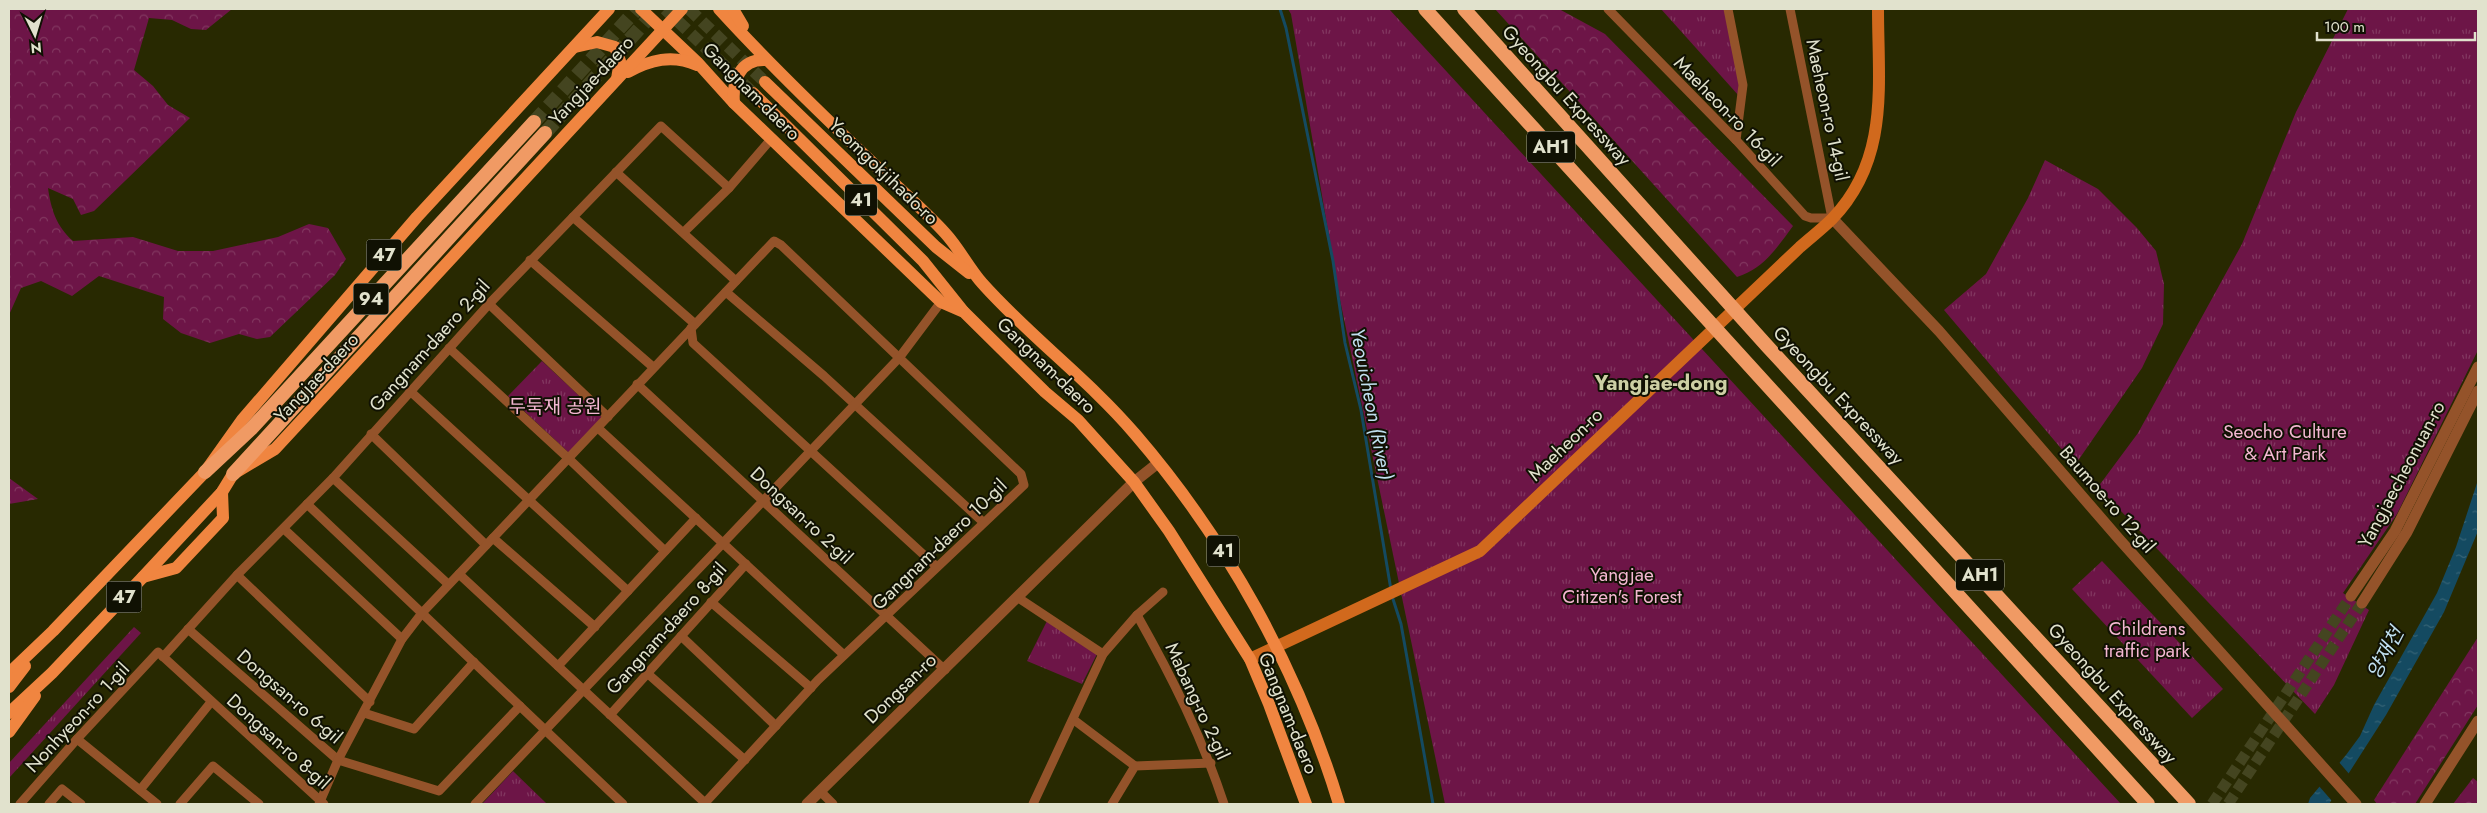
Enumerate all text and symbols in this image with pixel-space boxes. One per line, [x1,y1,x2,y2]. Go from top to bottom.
north arrow [10,10,60,60]
scale bar [2317,10,2474,42]
text: 100 m [2324,16,2365,38]
street label: Gyeongbu Expressway [1496,19,1638,172]
street label: Yangjae-daero [543,29,640,131]
street label: Gangnam-daero [697,36,807,146]
street label: Maeheon-ro 14-gil [1799,37,1856,184]
text: N [30,38,43,58]
street label: Maeheon-ro 16-gil [1668,50,1787,173]
street label: Yeomgokjihado-ro [823,112,945,231]
road number: AH1 [1527,132,1575,162]
road number: 41 [845,184,877,216]
road number: 47 [366,240,402,270]
street label: Gangnam-daero 2-gil [363,273,496,417]
road number: 94 [354,284,388,314]
street label: Gangnam-daero [991,311,1102,420]
street label: Gyeongbu Expressway [1767,320,1911,471]
street label: Yangjae-daero [268,326,365,428]
water label: Yeouicheon (River) [1343,326,1400,482]
district label: Yangjae-dong [1593,368,1728,398]
park label: 두둑재 공원 [508,393,602,420]
street label: Yangjaecheonuan-ro [2351,396,2451,552]
street label: Maeheon-ro [1522,402,1609,487]
park label: Seocho Culture & Art Park [2223,418,2347,467]
street label: Baumoe-ro 12-gil [2053,440,2162,559]
street label: Dongsan-ro 2-gil [744,460,859,570]
street label: Gangnam-daero 10-gil [866,473,1013,616]
road number: 41 [1207,536,1239,566]
street label: Gangnam-daero 8-gil [600,556,733,700]
road number: AH1 [1956,560,2004,590]
park label: Yangjae Citizen's Forest [1562,561,1682,610]
road number: 47 [106,582,142,612]
park label: Childrens traffic park [2104,615,2190,664]
street label: Gyeongbu Expressway [2042,617,2184,770]
water label: 양재천 [2360,620,2412,684]
street label: Mabang-ro 2-gil [1159,638,1237,764]
street label: Dongsan-ro 6-gil [231,643,348,750]
street label: Dongsan-ro [858,647,943,730]
street label: Gangnam-daero [1252,648,1325,778]
street label: Nonhyeon-ro 1-gil [19,656,136,779]
street label: Dongsan-ro 8-gil [221,687,337,795]

